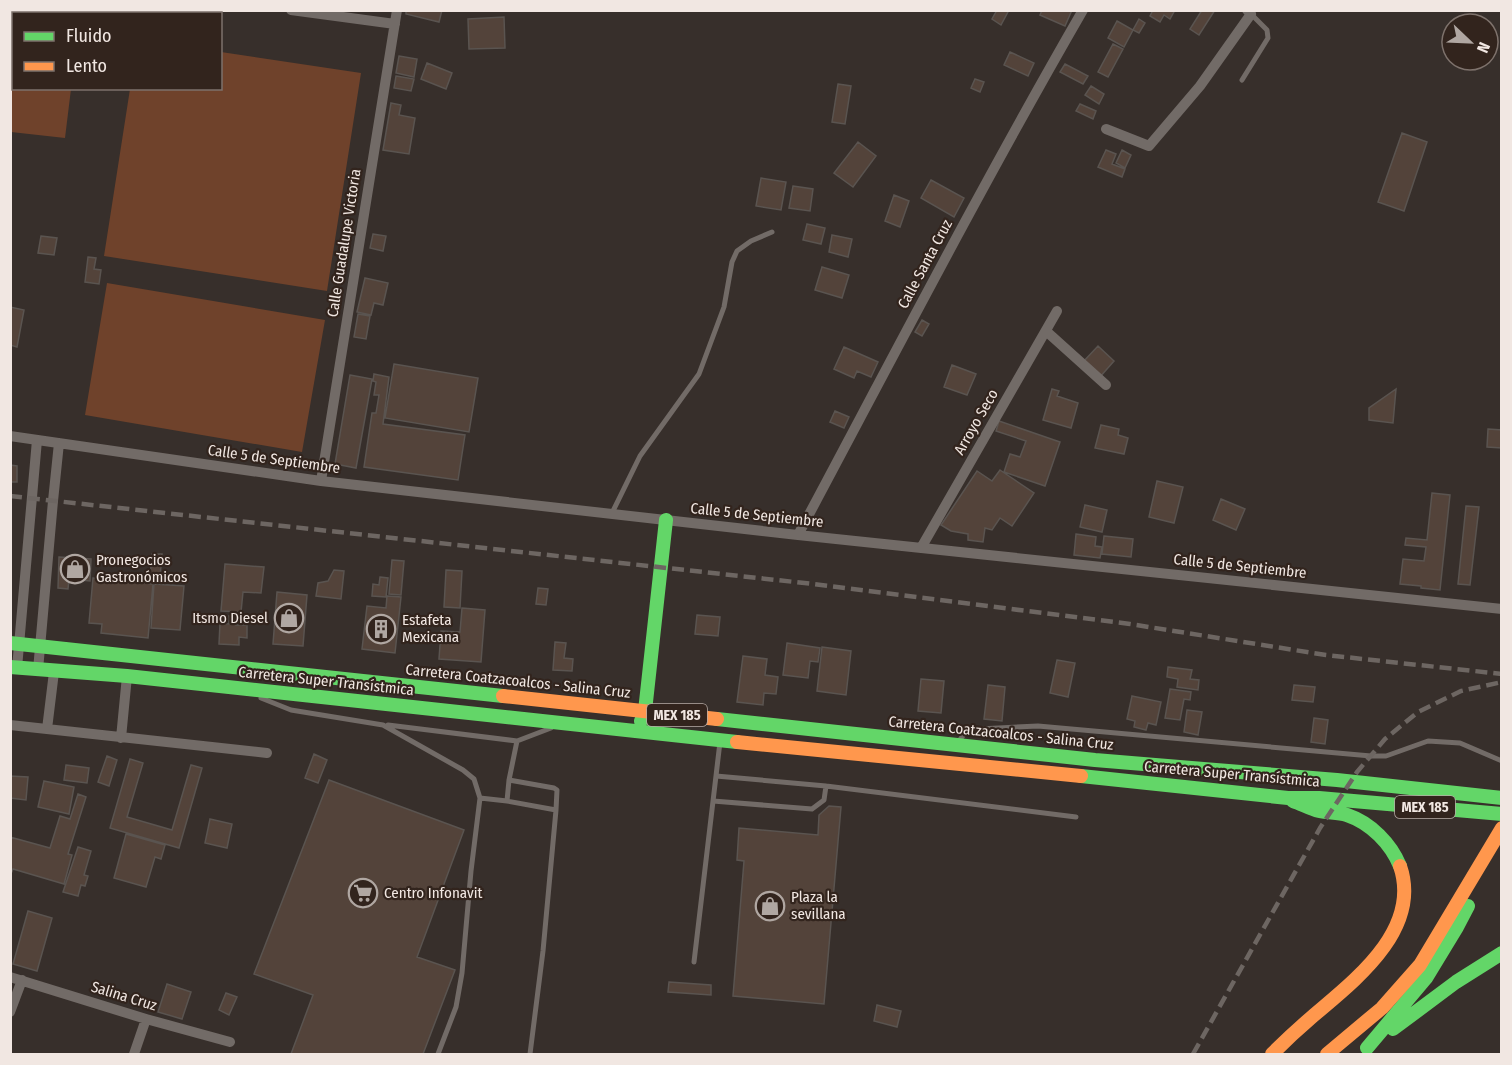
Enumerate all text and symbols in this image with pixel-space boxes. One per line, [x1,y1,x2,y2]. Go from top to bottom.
legend [12,12,222,90]
north arrow [1440,12,1500,72]
text: Fluido [66,25,112,47]
text: N [1473,40,1494,56]
text: Lento [66,55,107,77]
street label: Calle Guadalupe Victoria [323,168,365,318]
street label: Calle Santa Cruz [894,216,956,312]
street label: Arroyo Seco [950,386,1002,458]
street label: Calle 5 de Septiembre [207,441,341,477]
street label: Calle 5 de Septiembre [690,499,824,531]
street label: Calle 5 de Septiembre [1173,550,1307,582]
place label: Pronegocios Gastronómicos [96,551,187,586]
shop icon: Pronegocios Gastronómicos [59,553,91,585]
shop icon: Itsmo Diesel [273,602,305,634]
place label: Itsmo Diesel [192,609,268,627]
place label: Estafeta Mexicana [402,611,459,646]
building icon: Estafeta Mexicana [365,613,397,645]
street label: Carretera Coatzacoalcos - Salina Cruz [405,660,631,702]
street label: Carretera Super Transístmica [237,663,415,699]
road number: MEX 185 [647,704,707,726]
street label: Carretera Coatzacoalcos - Salina Cruz [888,712,1114,754]
street label: Carretera Super Transístmica [1143,757,1321,791]
road number: MEX 185 [1395,796,1455,818]
supermarket icon: Centro Infonavit [347,877,379,909]
place label: Centro Infonavit [384,884,482,902]
place label: Plaza la sevillana [791,888,846,923]
shop icon: Plaza la sevillana [754,890,786,922]
street label: Salina Cruz [89,978,159,1015]

